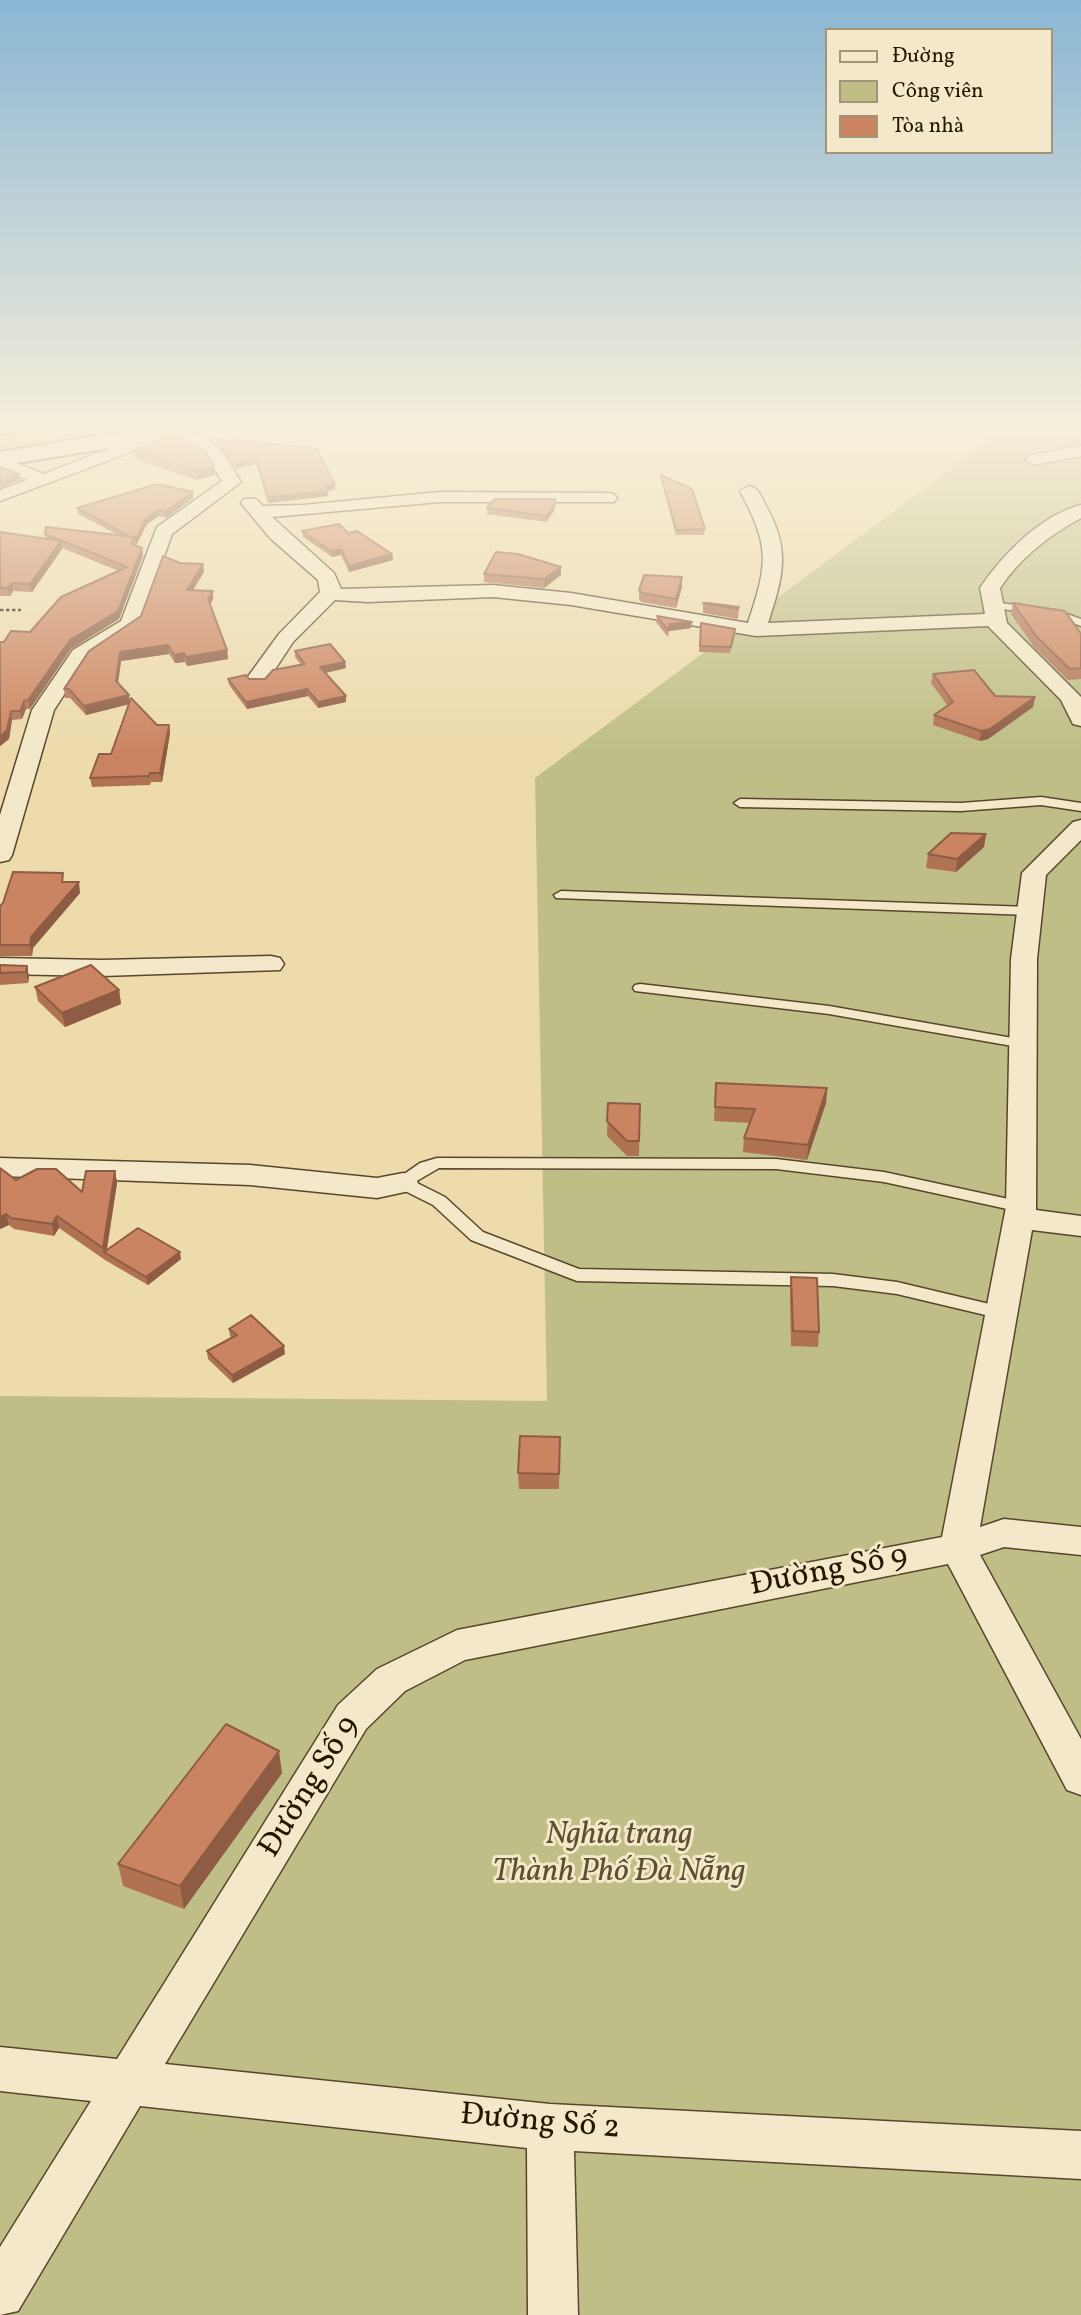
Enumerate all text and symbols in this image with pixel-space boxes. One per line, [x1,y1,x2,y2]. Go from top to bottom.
legend [825,28,1053,154]
text: Đường [892,42,955,71]
text: Công viên [892,77,984,106]
text: Tòa nhà [892,112,964,141]
street label: Đường Số 9 [747,1539,911,1607]
street label: Đường Số 9 [252,1710,370,1866]
park label: Nghĩa trang Thành Phố Đà Nẵng [493,1818,745,1893]
street label: Đường Số 2 [459,2098,621,2150]

